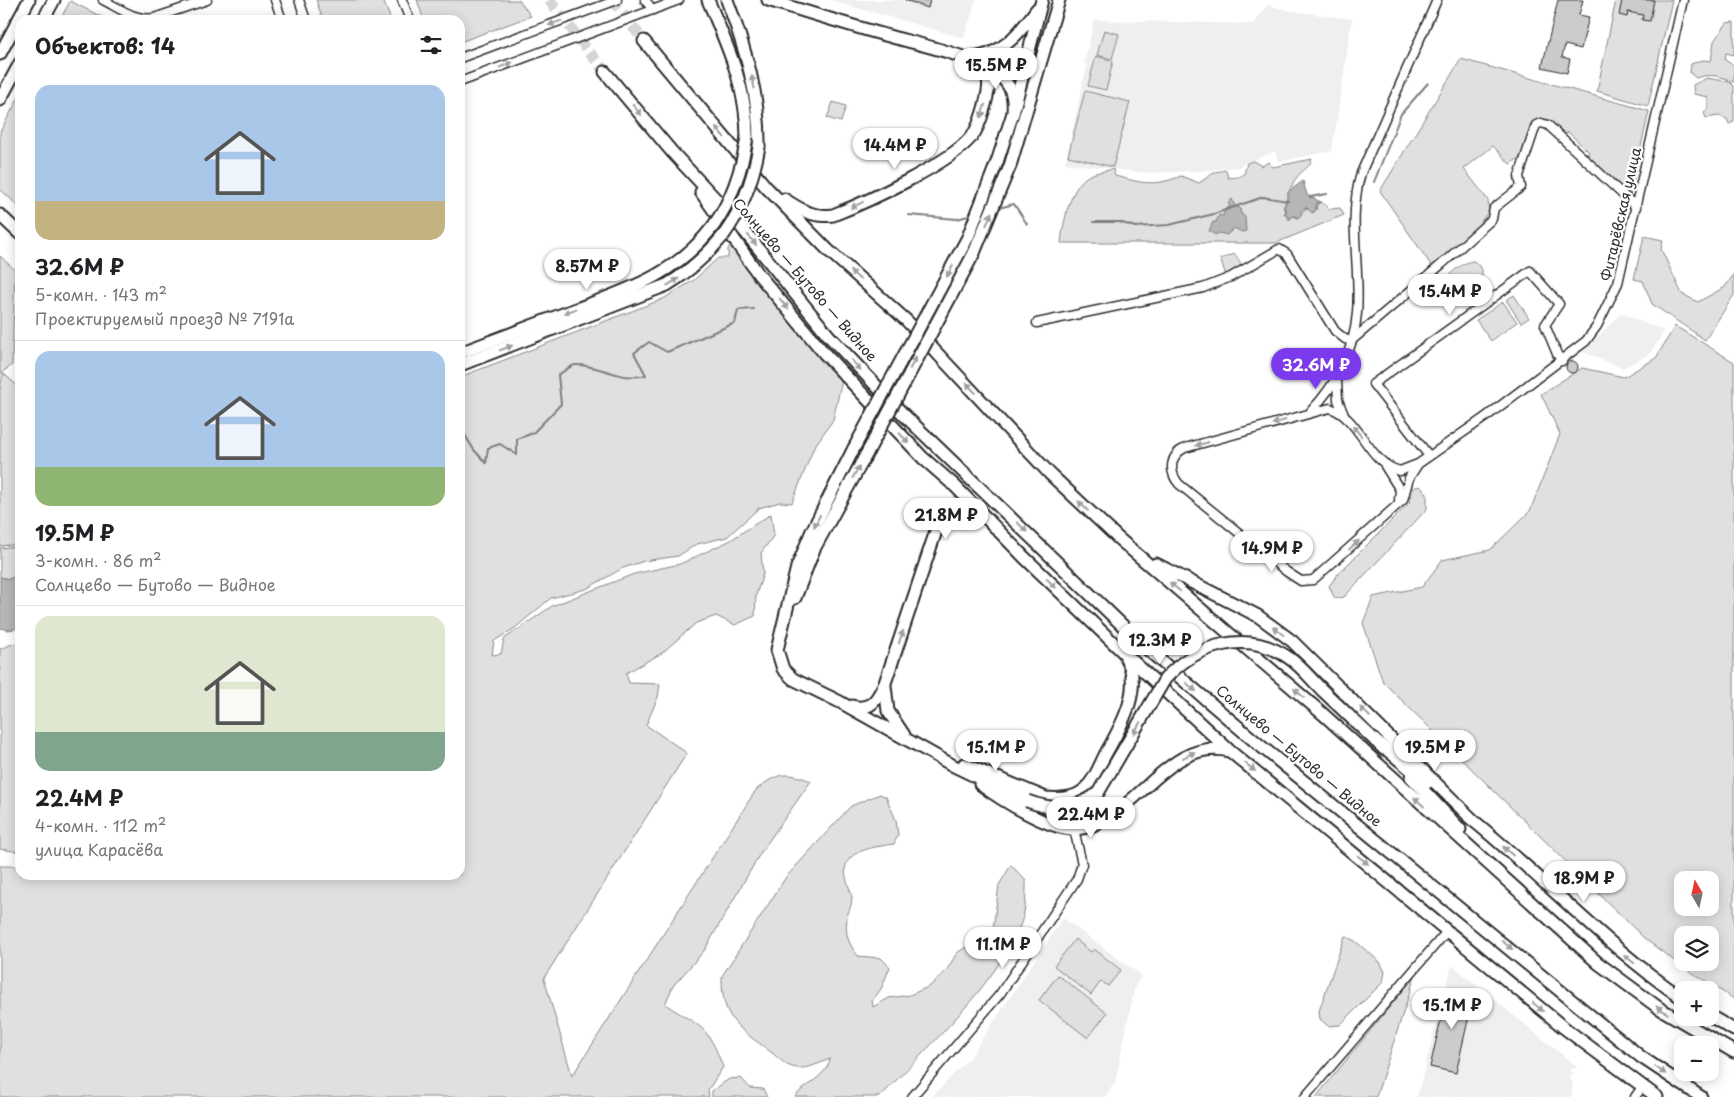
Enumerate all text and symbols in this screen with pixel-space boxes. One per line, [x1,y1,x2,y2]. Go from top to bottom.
one-way arrow [547,19,562,27]
text: Объектов: 14 [35,29,175,61]
icon: filters [417,31,445,59]
pin: 15.5M ₽ [950,48,1042,90]
text: 15.5M ₽ [965,52,1027,76]
one-way arrow [498,61,513,68]
one-way arrow [749,74,757,89]
one-way arrow [631,103,642,116]
one-way arrow [978,104,986,119]
icon: home [195,118,285,208]
one-way arrow [714,125,725,138]
pin: 14.4M ₽ [849,128,941,170]
text: 14.4M ₽ [863,132,927,156]
street label: Фитарёвская улица [1595,145,1646,283]
street label: Солнцево — Бутово — Видное [728,193,883,366]
one-way arrow [850,201,864,209]
one-way arrow [986,212,994,227]
one-way arrow [746,234,757,247]
pin: 8.57M ₽ [541,248,633,291]
text: 32.6M ₽ [35,250,124,282]
text: 8.57M ₽ [555,253,619,277]
one-way arrow [945,264,954,277]
one-way arrow [849,269,862,280]
pin: 15.4M ₽ [1404,274,1496,316]
one-way arrow [666,277,679,286]
text: 15.4M ₽ [1419,278,1481,302]
text: 5-комн. · 143 m² [35,282,167,306]
one-way arrow [778,298,789,311]
text: Проектируемый проезд № 7191а [35,306,294,330]
one-way arrow [563,308,577,316]
one-way arrow [498,344,513,351]
pin: 32.6M ₽ [1270,348,1362,390]
text: 32.6M ₽ [1282,352,1350,376]
one-way arrow [909,356,917,370]
one-way arrow [850,358,862,370]
icon: home [195,383,285,473]
one-way arrow [965,383,977,395]
one-way arrow [1272,419,1287,426]
one-way arrow [1351,425,1362,438]
one-way arrow [898,432,910,444]
one-way arrow [1195,440,1210,448]
one-way arrow [852,465,860,480]
pin: 21.8M ₽ [900,498,992,540]
one-way arrow [1078,500,1090,512]
text: 21.8M ₽ [914,502,978,526]
one-way arrow [813,513,821,528]
text: 19.5M ₽ [35,516,114,548]
one-way arrow [1016,521,1028,533]
pin: 14.9M ₽ [1226,530,1318,573]
text: 14.9M ₽ [1241,535,1303,559]
one-way arrow [1347,539,1359,551]
text: 3-комн. · 86 m² [35,548,162,572]
text: Солнцево — Бутово — Видное [35,572,276,596]
one-way arrow [1045,577,1057,589]
one-way arrow [1169,582,1182,593]
pin: 12.3M ₽ [1114,622,1206,665]
one-way arrow [1272,626,1285,637]
text: 12.3M ₽ [1129,627,1191,651]
one-way arrow [898,630,905,645]
icon: home [195,648,285,738]
street label: Солнцево — Бутово — Видное [1212,680,1387,831]
one-way arrow [1185,681,1198,692]
one-way arrow [1293,687,1305,699]
one-way arrow [1360,706,1372,718]
one-way arrow [1133,721,1141,736]
pin: 15.1M ₽ [950,730,1042,772]
pin: 19.5M ₽ [1389,730,1481,772]
text: 15.1M ₽ [967,734,1026,758]
text: 19.5M ₽ [1405,734,1465,758]
one-way arrow [1182,751,1196,759]
one-way arrow [1243,761,1255,773]
text: 22.4M ₽ [35,781,123,813]
pin: 22.4M ₽ [1045,796,1137,839]
one-way arrow [1414,796,1426,808]
text: 22.4M ₽ [1057,801,1125,825]
text: 4-комн. · 112 m² [35,813,166,837]
text: улица Карасёва [35,837,163,861]
one-way arrow [1502,845,1514,857]
one-way arrow [1357,855,1370,866]
pin: 18.9M ₽ [1538,860,1630,903]
text: 18.9M ₽ [1554,865,1614,889]
north arrow [1674,871,1719,916]
map controls [1674,871,1719,1081]
pin: 11.1M ₽ [957,926,1049,969]
button: layers [1674,926,1719,971]
text: 11.1M ₽ [975,931,1031,955]
one-way arrow [1500,940,1513,951]
one-way arrow [1623,954,1636,965]
button: + [1674,981,1719,1026]
pin: 15.1M ₽ [1406,988,1498,1030]
text: 15.1M ₽ [1423,992,1482,1016]
one-way arrow [1532,1001,1545,1012]
one-way arrow [1655,1005,1669,1014]
button: − [1674,1036,1719,1081]
one-way arrow [1653,1065,1667,1075]

